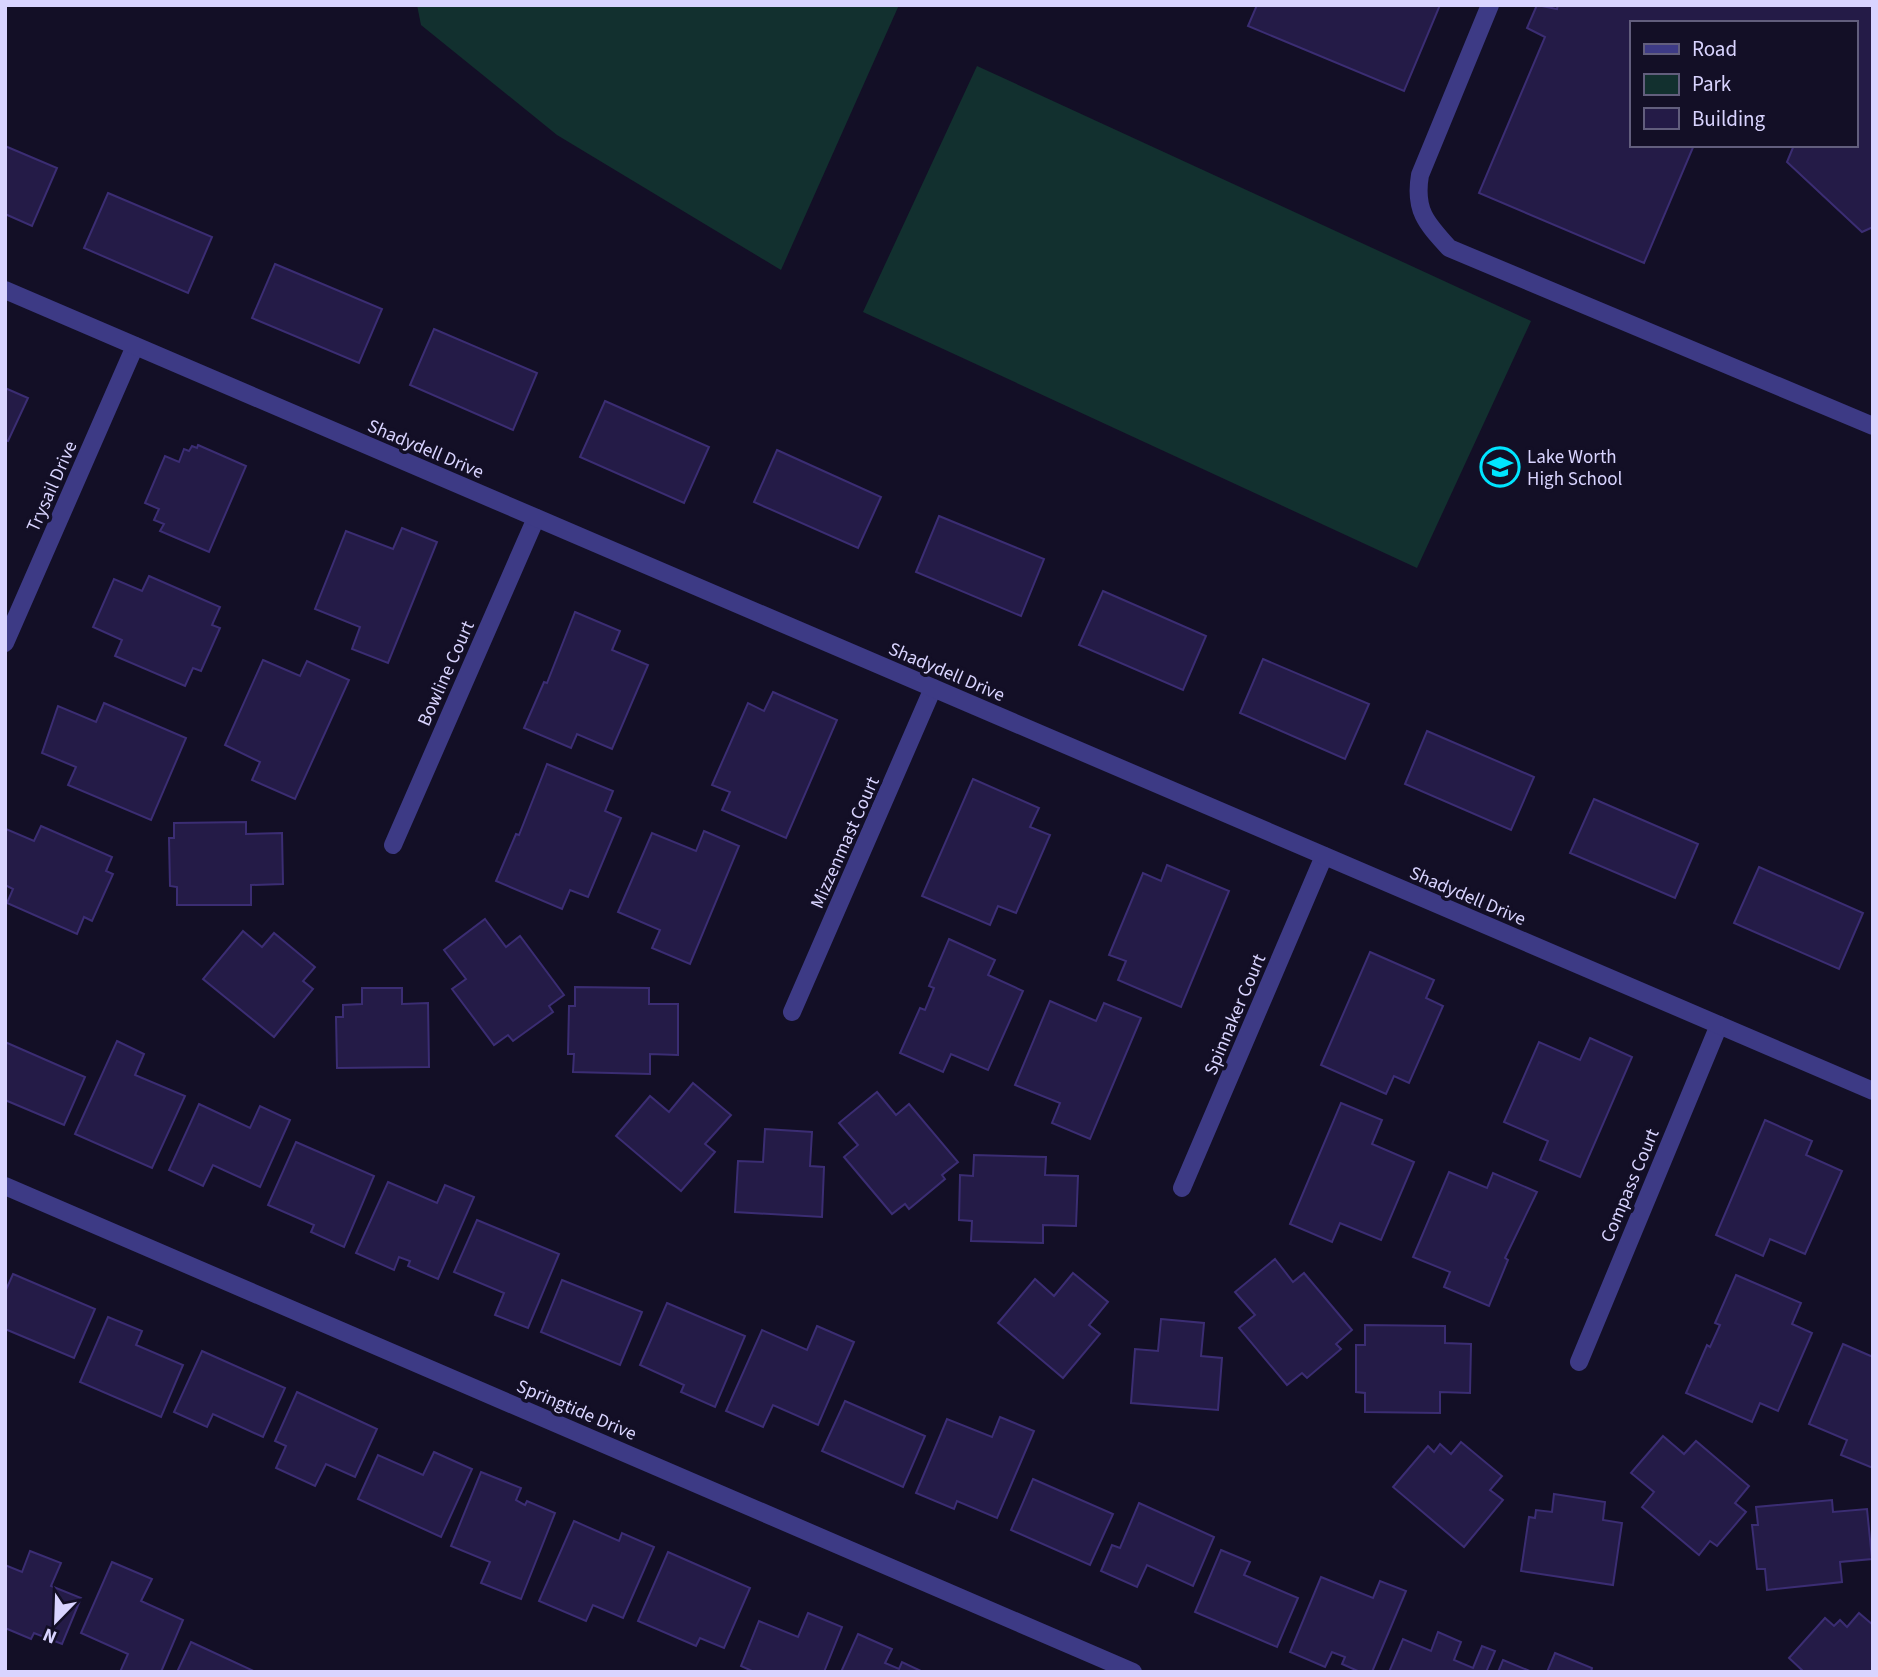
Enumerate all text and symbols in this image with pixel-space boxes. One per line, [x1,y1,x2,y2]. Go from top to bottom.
legend [1630,21,1857,147]
text: Road [1692,34,1737,64]
text: Park [1692,69,1732,99]
text: Building [1692,104,1766,134]
street label: Shadydell Drive [363,413,488,486]
street label: Trysail Drive [20,437,84,537]
place label: Lake Worth High School [1527,444,1623,493]
school or university icon: Lake Worth High School [1479,446,1521,488]
street label: Bowline Court [411,616,482,731]
street label: Shadydell Drive [884,636,1009,709]
street label: Mizzenmast Court [804,772,887,913]
street label: Shadydell Drive [1405,860,1530,933]
street label: Spinnaker Court [1198,949,1273,1079]
street label: Compass Court [1594,1124,1667,1247]
street label: Springtide Drive [512,1373,641,1448]
north arrow [21,1586,91,1656]
text: N [39,1620,61,1650]

